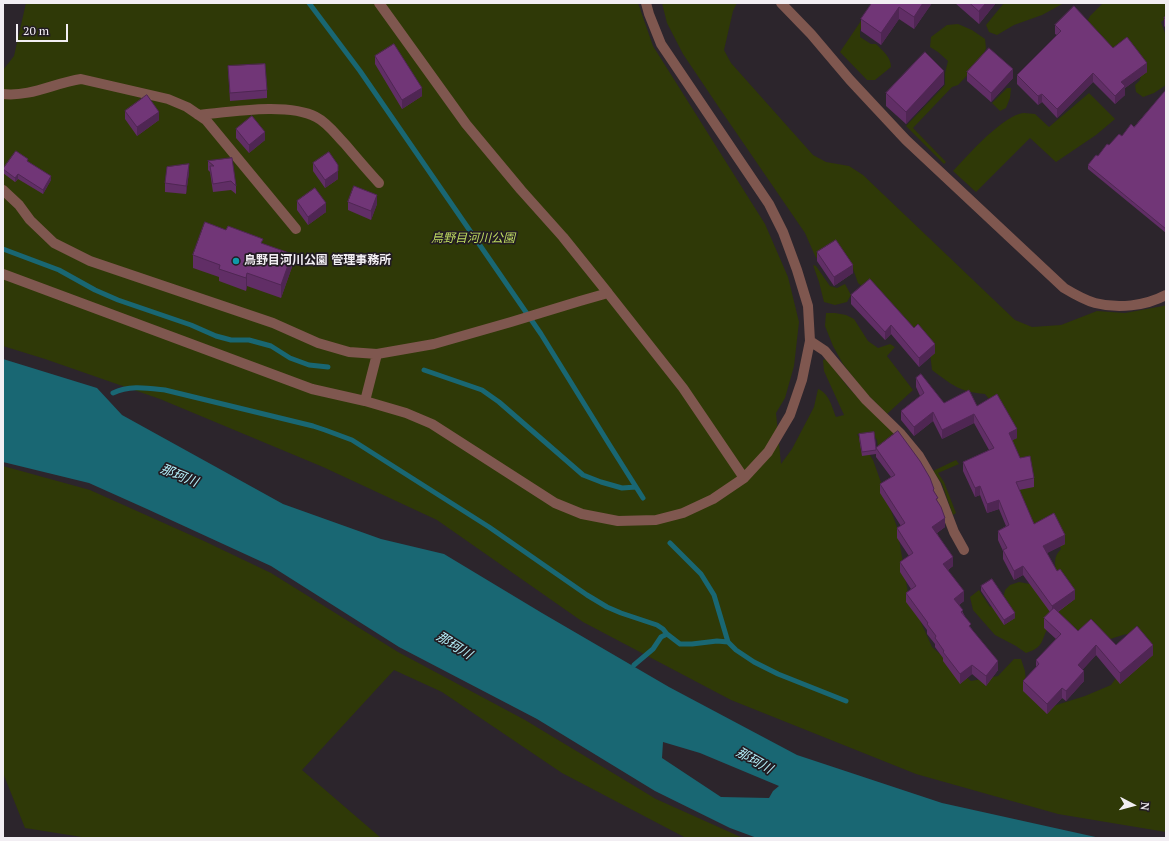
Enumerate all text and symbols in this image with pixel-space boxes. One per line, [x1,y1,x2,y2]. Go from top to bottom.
scale bar [18,16,70,42]
text: 20 m [23,23,49,38]
park label: 鳥野目河川公園 [431,232,515,246]
place label: 鳥野目河川公園 管理事務所 [244,254,391,268]
marker: 鳥野目河川公園 管理事務所 [231,256,241,266]
water label: 那珂川 [158,461,200,491]
water label: 那珂川 [433,629,475,663]
water label: 那珂川 [733,745,775,777]
north arrow [1113,785,1153,825]
text: N [1138,801,1152,811]

